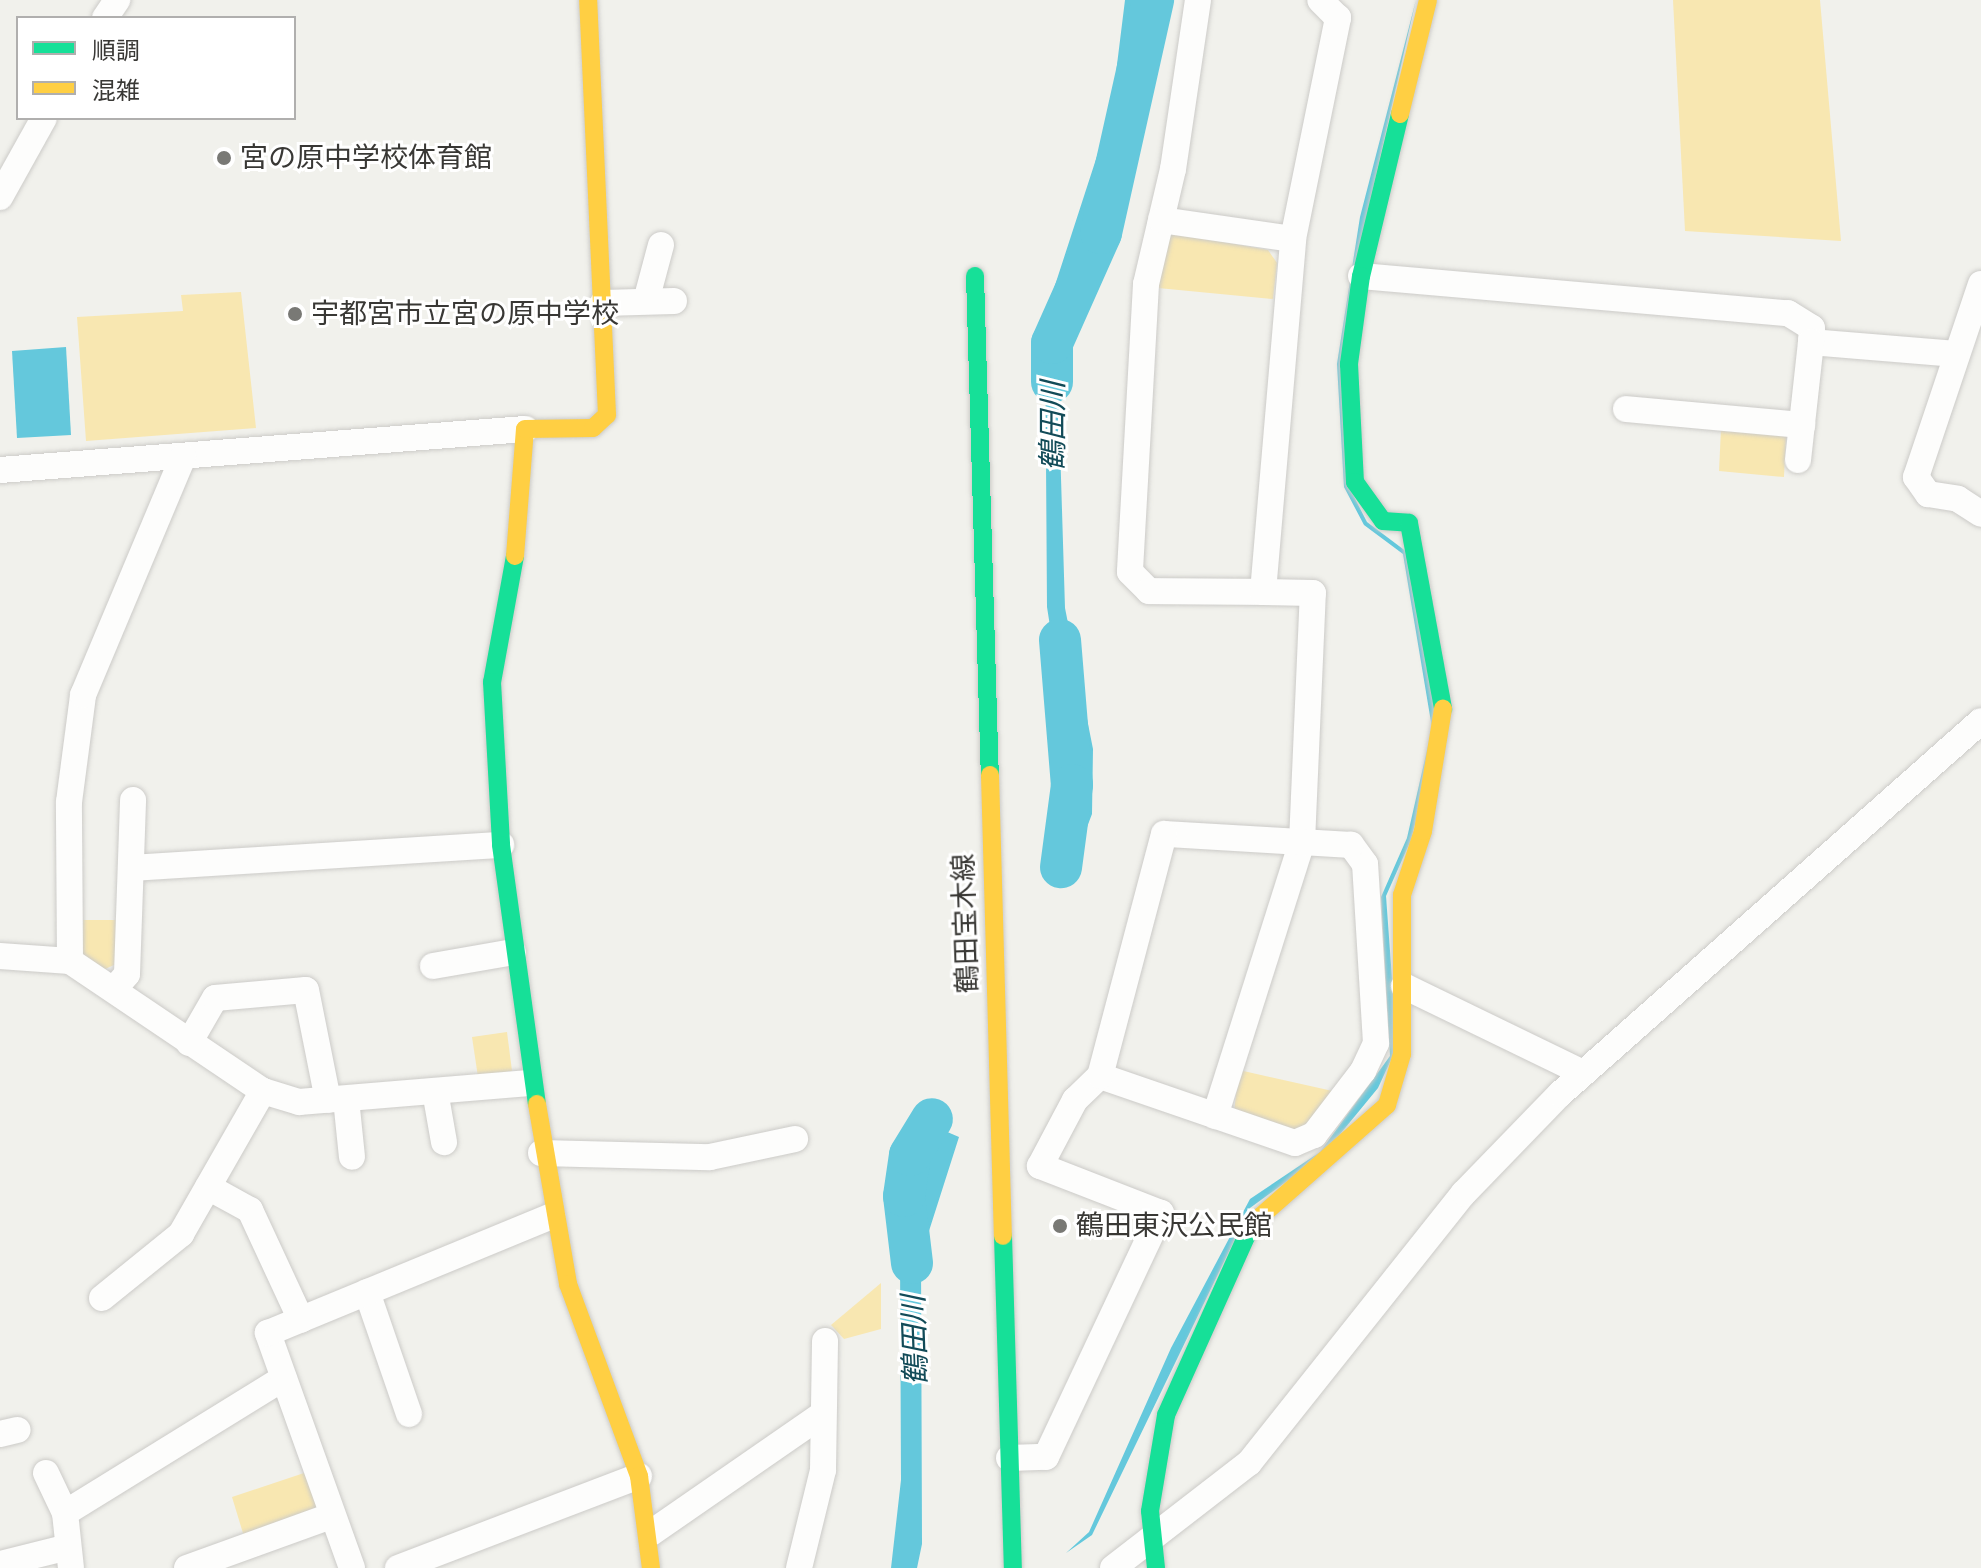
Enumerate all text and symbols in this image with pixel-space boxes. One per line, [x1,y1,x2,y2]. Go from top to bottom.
legend [16,16,296,120]
text: 順調 [92,37,140,65]
text: 混雑 [92,77,140,105]
place label: 宮の原中学校体育館 [240,141,492,175]
marker: 宮の原中学校体育館 [215,149,233,167]
place label: 宇都宮市立宮の原中学校 [311,297,619,331]
marker: 宇都宮市立宮の原中学校 [286,305,304,323]
water label: 鶴田川 [1035,381,1071,471]
street label: 鶴田宝木線 [947,852,985,994]
place label: 鶴田東沢公民館 [1076,1209,1272,1243]
marker: 鶴田東沢公民館 [1051,1217,1069,1235]
water label: 鶴田川 [895,1294,935,1386]

